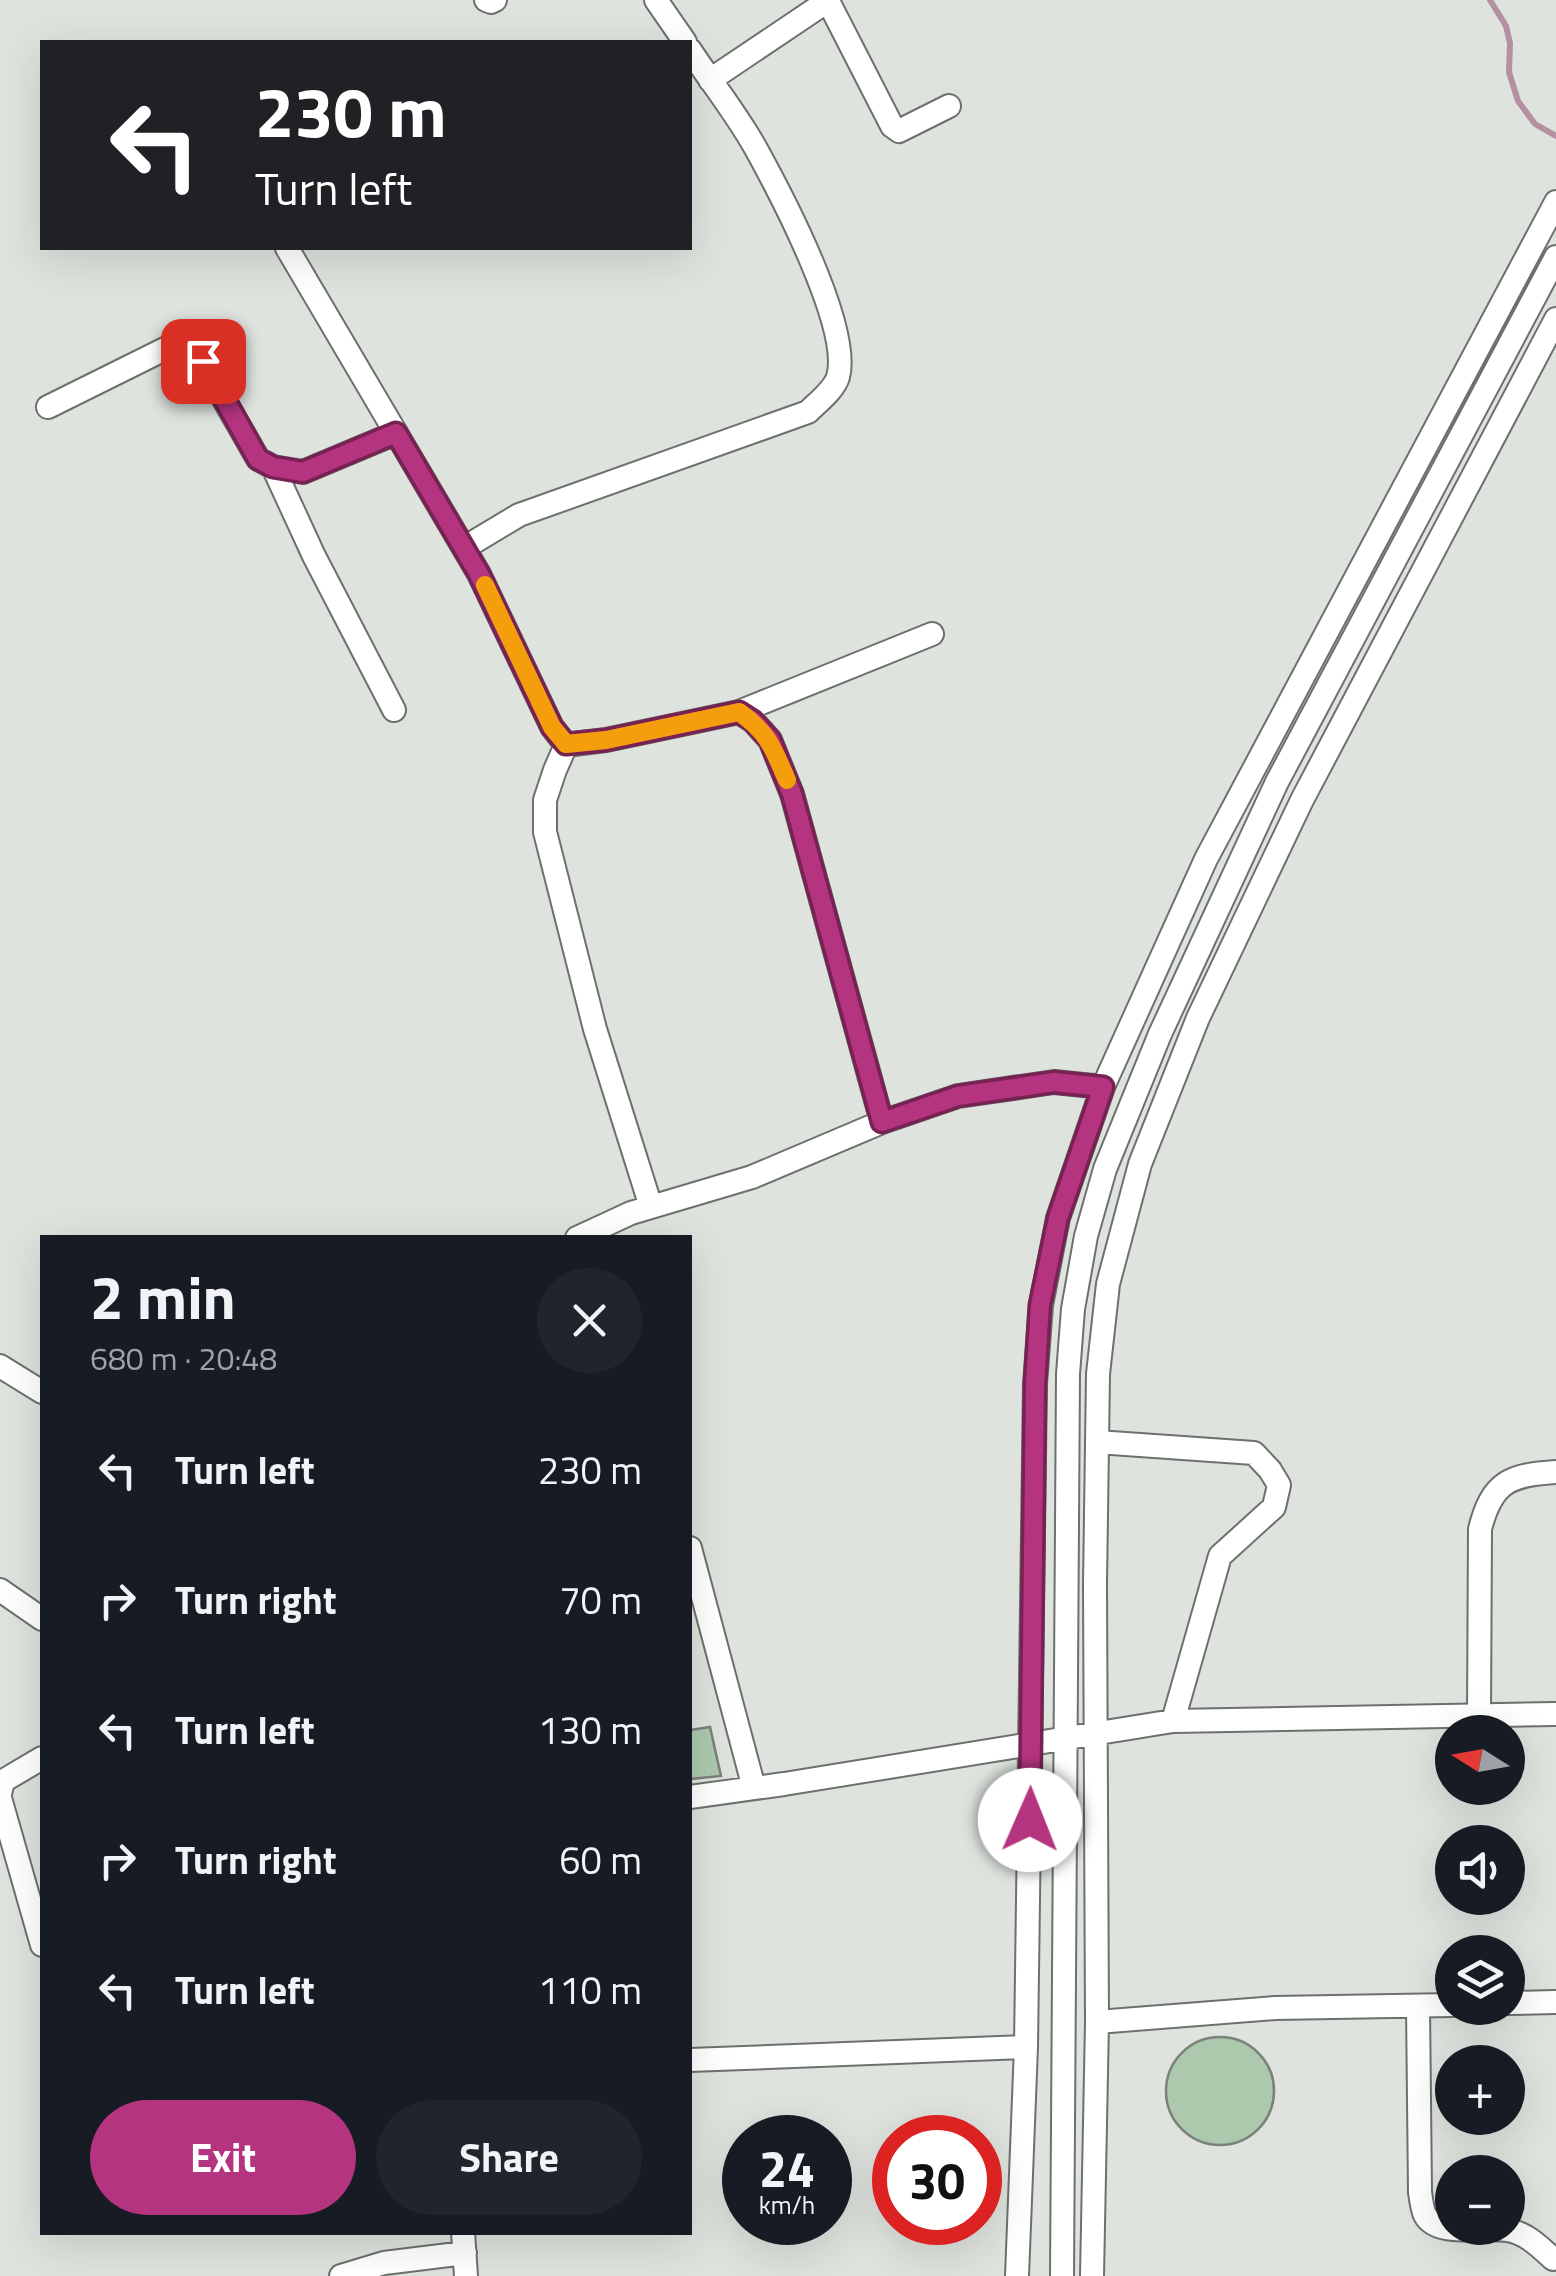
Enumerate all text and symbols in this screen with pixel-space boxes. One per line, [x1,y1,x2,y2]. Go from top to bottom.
text: 230 m [255,58,447,164]
icon: left [90,80,220,210]
text: Turn left [255,154,412,222]
pin [161,319,246,404]
icon: arrive [176,334,231,389]
text: 2 min [90,1251,236,1342]
button: close [537,1268,642,1373]
text: 680 m · 20:48 [90,1334,277,1382]
text: Turn left [175,1441,315,1499]
text: 230 m [538,1441,642,1499]
icon: left [90,1443,145,1498]
text: Turn right [175,1571,337,1629]
text: 70 m [559,1571,642,1629]
icon: right [90,1573,145,1628]
text: Turn left [175,1701,315,1759]
text: 130 m [538,1701,642,1759]
icon: left [90,1703,145,1758]
north arrow [1435,1715,1525,1805]
map controls [1435,1715,1525,2245]
position arrow [978,1768,1082,1872]
button: sound [1435,1825,1525,1915]
text: Turn right [175,1831,337,1889]
text: 60 m [559,1831,642,1889]
icon: right [90,1833,145,1888]
button: layers [1435,1935,1525,2025]
text: Turn left [175,1961,315,2019]
text: 110 m [538,1961,642,2019]
icon: left [90,1963,145,2018]
button: + [1435,2045,1525,2135]
button: Exit [90,2100,356,2215]
button: Share [376,2100,642,2215]
speed limit sign: 30 [872,2115,1002,2245]
text: 24 [759,2130,815,2206]
button: − [1435,2155,1525,2245]
text: km/h [759,2186,815,2224]

